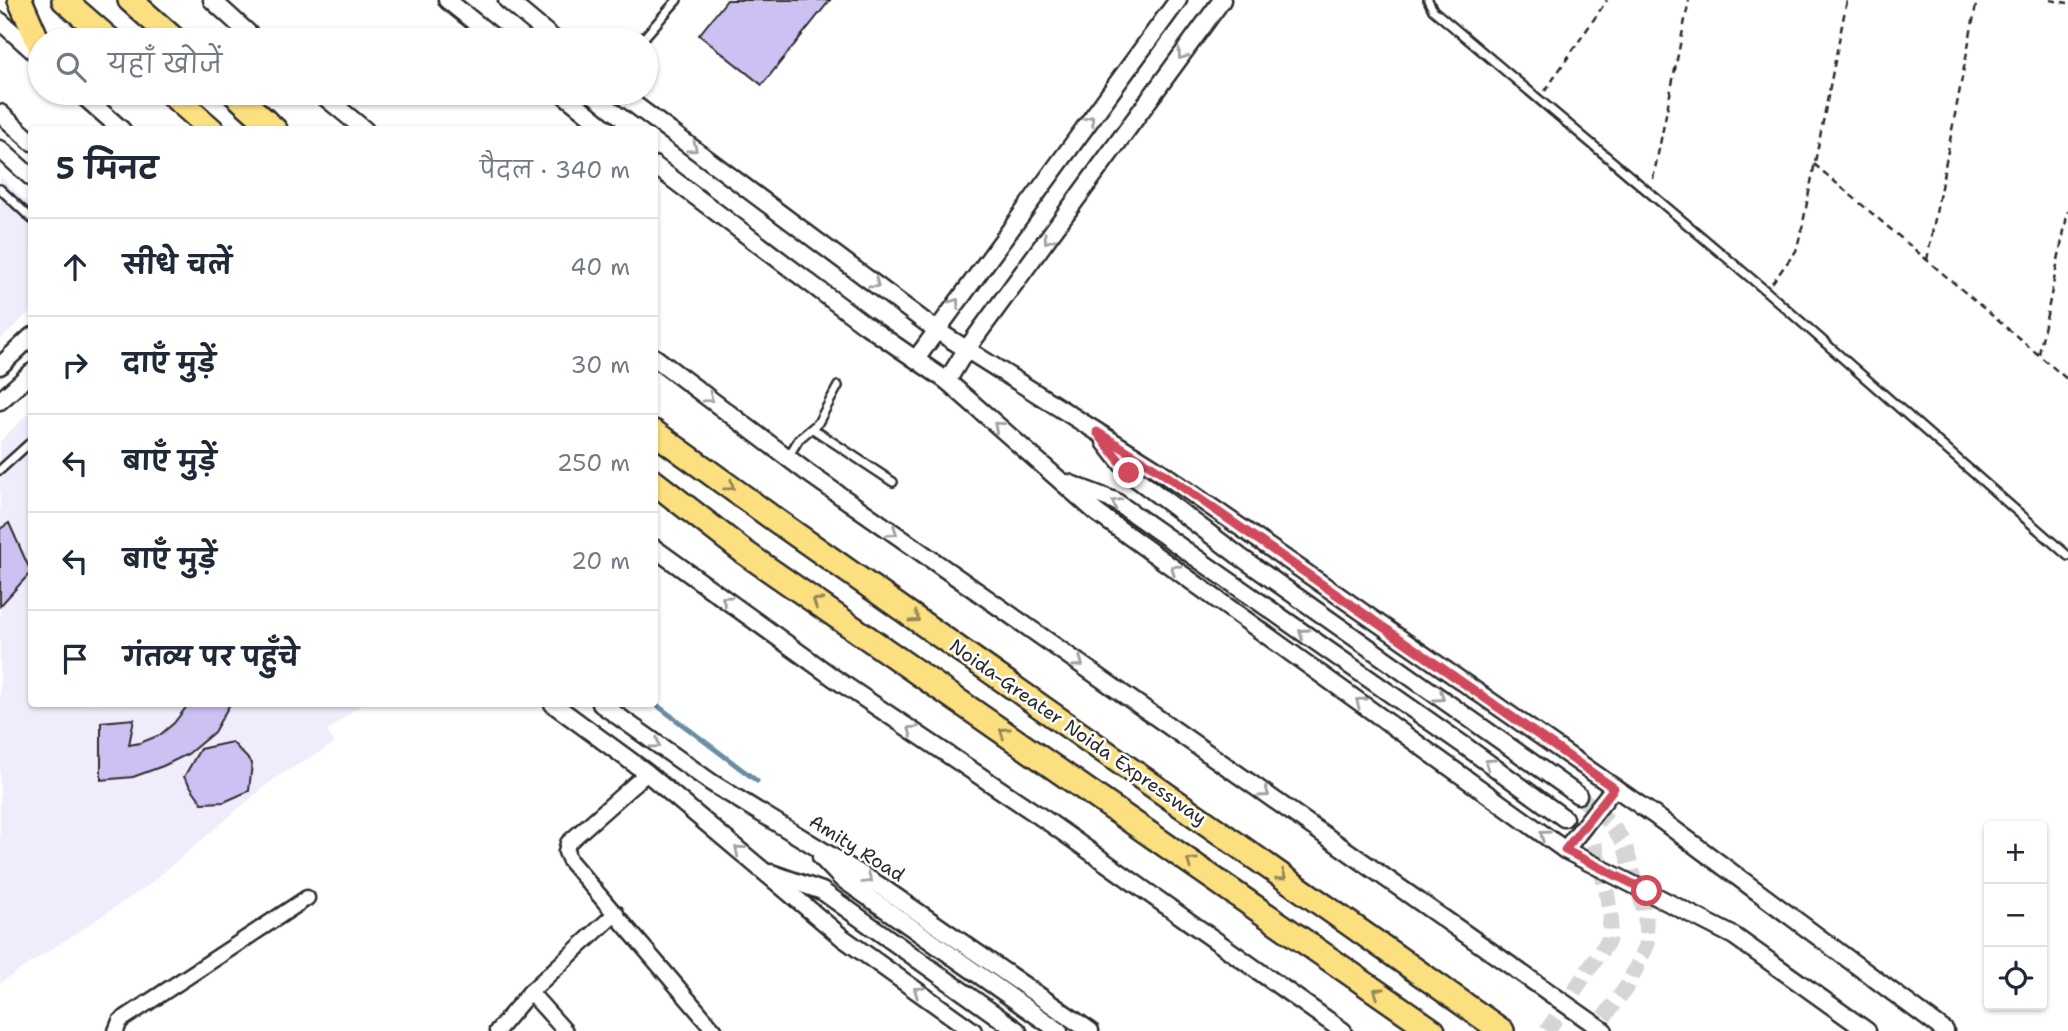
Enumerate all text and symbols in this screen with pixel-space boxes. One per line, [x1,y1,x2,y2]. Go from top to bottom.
search box [28,28,658,105]
text: यहाँ खोजें [108,46,222,81]
one-way arrow [1178,47,1190,60]
icon: search [52,48,90,86]
one-way arrow [1082,115,1094,128]
one-way arrow [685,140,698,153]
text: 5 मिनट [56,148,158,189]
text: पैदल · 340 m [480,155,630,185]
one-way arrow [1044,231,1056,244]
text: सीधे चलें [123,247,232,282]
icon: ahead [56,248,94,286]
text: 40 m [570,252,630,282]
one-way arrow [868,276,880,289]
one-way arrow [947,298,960,311]
text: दाएँ मुड़ें [123,345,216,380]
icon: right [56,346,94,384]
text: 30 m [571,350,630,380]
one-way arrow [701,390,713,403]
one-way arrow [994,422,1007,434]
text: बाएँ मुड़ें [123,443,217,478]
icon: left [56,444,94,482]
text: 250 m [557,448,630,478]
route end [1113,457,1144,488]
one-way arrow [722,478,734,491]
one-way arrow [1111,498,1124,511]
one-way arrow [885,524,898,536]
text: बाएँ मुड़ें [123,541,217,576]
icon: left [56,542,94,580]
text: 20 m [571,546,630,576]
one-way arrow [1170,565,1183,577]
one-way arrow [721,596,733,608]
one-way arrow [812,598,825,610]
one-way arrow [907,610,920,622]
one-way arrow [1298,629,1311,641]
street label: Noida-Greater Noida Expressway [944,633,1212,831]
text: गंतव्य पर पहुँचे [123,639,299,674]
icon: arrive [56,640,94,678]
one-way arrow [1071,655,1084,667]
one-way arrow [1432,689,1445,701]
one-way arrow [1355,698,1367,710]
one-way arrow [907,726,920,738]
one-way arrow [999,728,1012,740]
one-way arrow [648,736,660,748]
one-way arrow [1484,759,1497,772]
one-way arrow [1257,785,1270,797]
street label: Amity Road [805,809,909,887]
map controls [1984,821,2047,1010]
button: + [1984,821,2047,884]
one-way arrow [1539,831,1552,843]
one-way arrow [735,846,747,859]
one-way arrow [1186,858,1199,870]
one-way arrow [1274,868,1287,880]
one-way arrow [861,871,874,884]
route start [1631,875,1662,906]
button: − [1984,884,2047,947]
button: locate [1984,947,2047,1010]
one-way arrow [913,987,926,999]
one-way arrow [1373,988,1386,1000]

